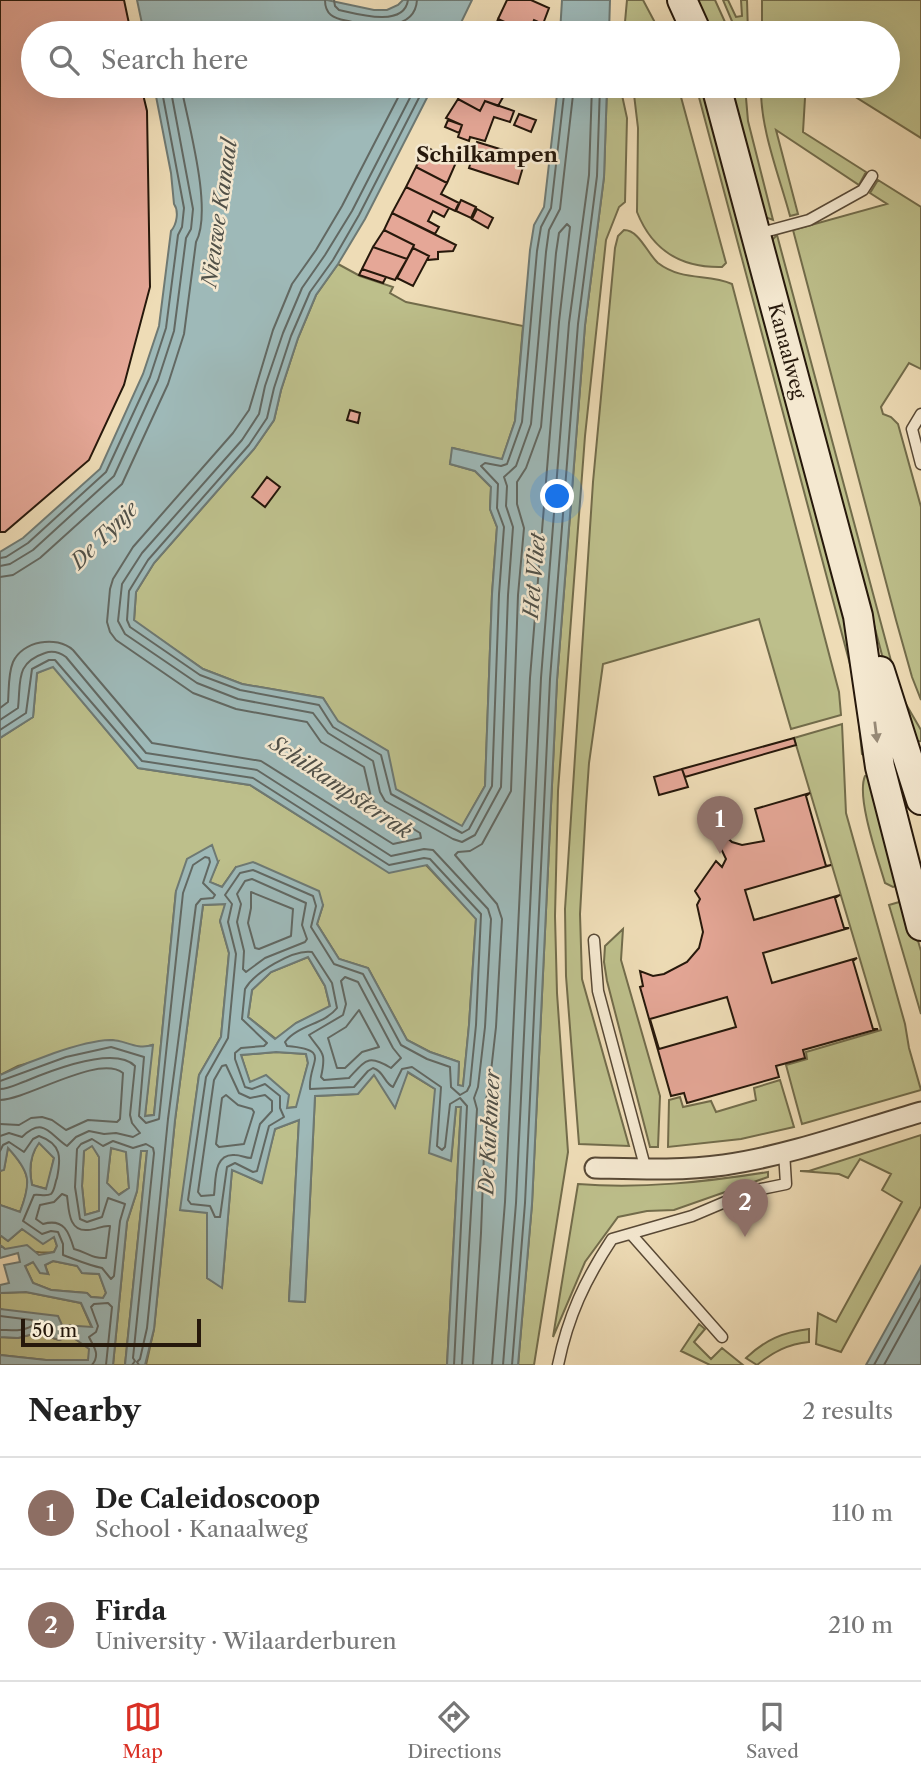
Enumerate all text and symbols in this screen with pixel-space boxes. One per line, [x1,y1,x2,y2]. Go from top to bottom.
search box [21,21,900,98]
icon: search [45,41,83,79]
text: Search here [101,44,248,76]
water label: Nieuwe Kanaal [196,135,242,291]
district label: Schilkampen [416,142,559,167]
street label: Kanaalweg [763,301,811,402]
your location [540,479,574,513]
water label: De Tynje [64,496,143,575]
water label: Het Vliet [518,531,550,622]
one-way arrow [870,721,881,743]
water label: Schilkampsterrak [264,729,417,844]
pin: 1 [697,796,743,854]
water label: De Kurkmeer [473,1067,505,1197]
pin: 2 [722,1179,768,1237]
scale bar [21,1316,201,1348]
text: 50 m [32,1319,77,1342]
text: Nearby [28,1392,141,1429]
text: 2 results [802,1397,893,1425]
text: De Caleidoscoop [95,1483,320,1515]
text: 1 [46,1499,56,1527]
text: 110 m [832,1499,893,1527]
text: School · Kanaalweg [95,1515,308,1543]
text: Firda [95,1595,167,1627]
text: 2 [44,1611,58,1639]
text: 210 m [828,1611,893,1639]
text: University · Wilaarderburen [95,1627,397,1655]
tab: Map [122,1698,163,1763]
tab: Directions [408,1698,501,1763]
tab: Saved [746,1698,799,1763]

